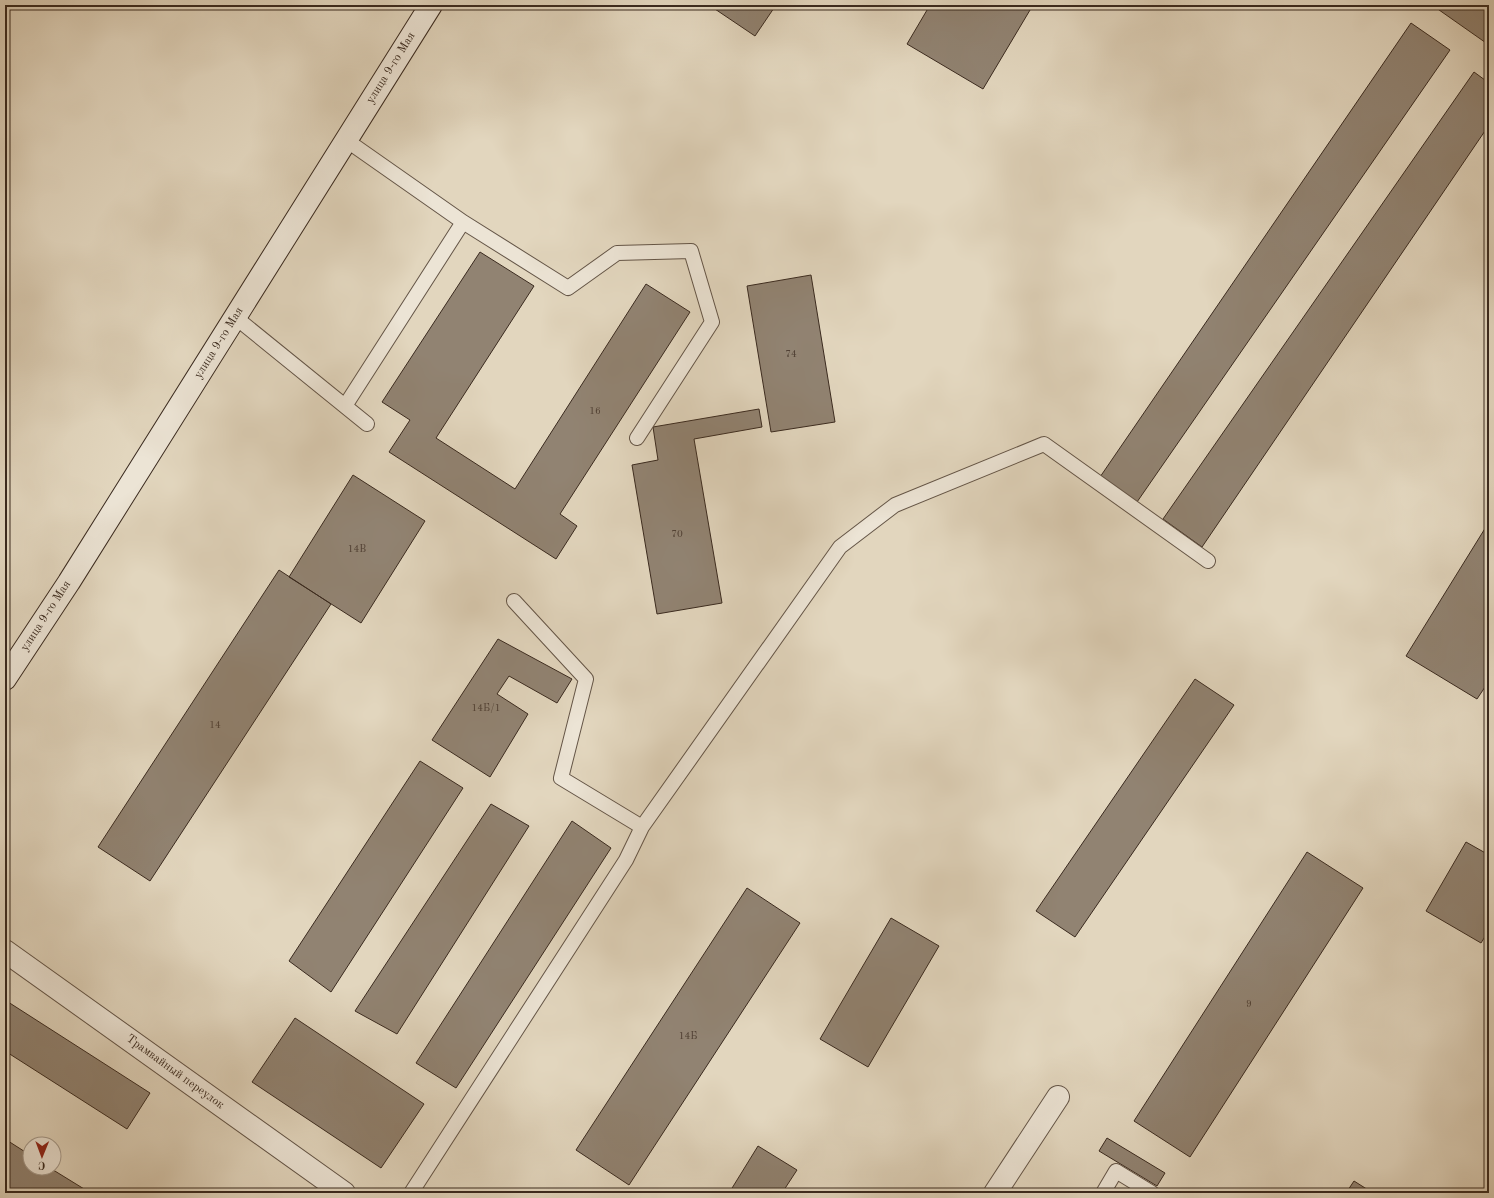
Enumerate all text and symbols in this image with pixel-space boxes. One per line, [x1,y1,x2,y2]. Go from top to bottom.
street label: улица 9-го Мая [364,30,418,106]
street label: улица 9-го Мая [192,305,246,381]
house number: 74 [785,349,797,359]
house number: 16 [589,406,601,416]
house number: 70 [671,529,683,539]
house number: 14В [348,544,366,554]
street label: улица 9-го Мая [19,579,73,653]
house number: 14Б/1 [472,703,500,713]
house number: 14 [209,720,221,730]
house number: 9 [1246,999,1252,1009]
house number: 14Б [679,1031,697,1041]
street label: Трамвайный переулок [124,1033,226,1111]
north arrow [22,1136,62,1176]
text: С [38,1159,46,1170]

